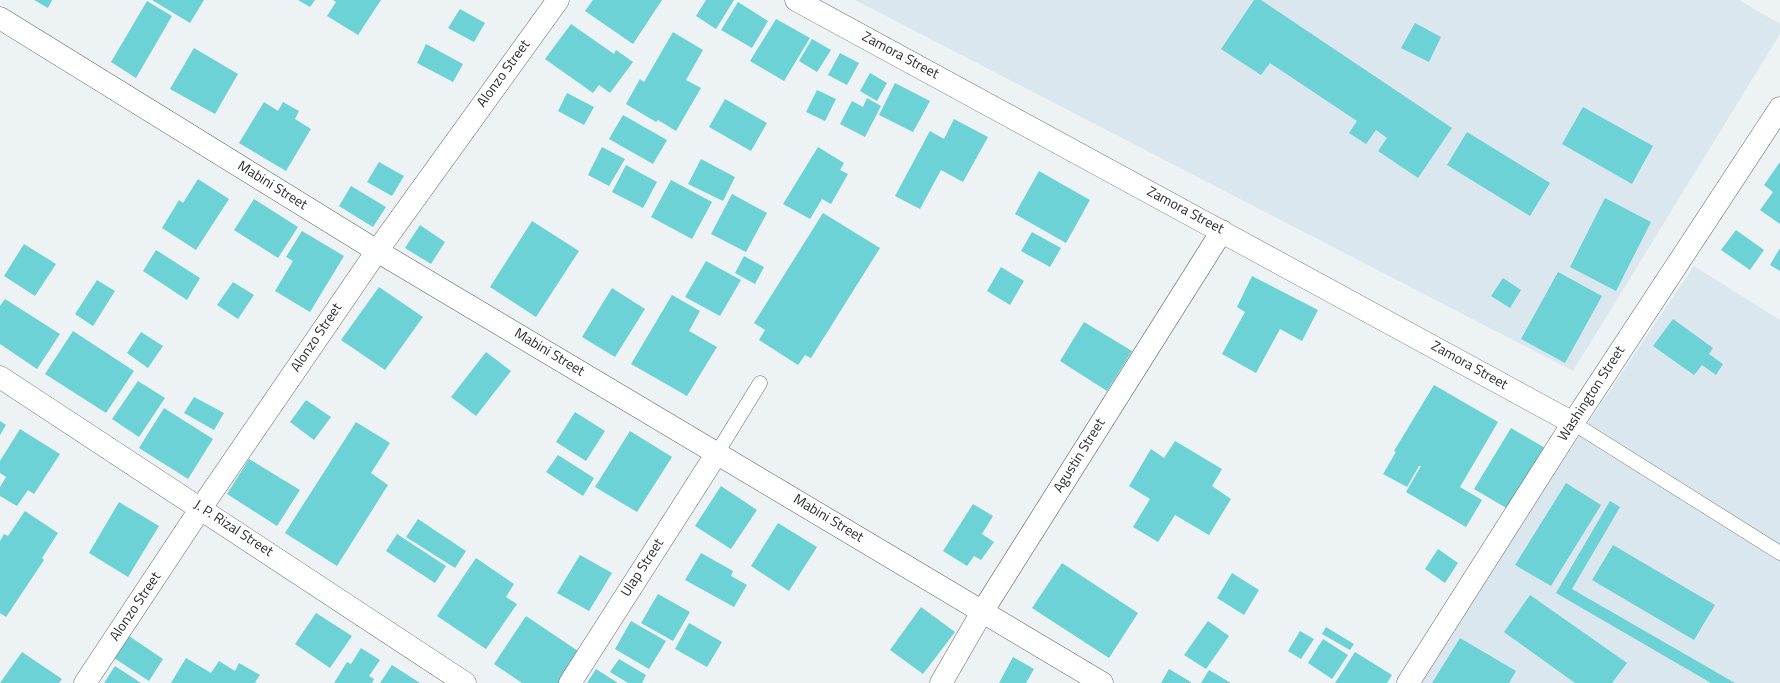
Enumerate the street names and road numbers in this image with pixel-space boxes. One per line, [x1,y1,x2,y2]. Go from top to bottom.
street label: Zamora Street [859,29,941,83]
street label: Alonzo Street [474,37,534,111]
street label: Mabini Street [234,158,310,214]
street label: Zamora Street [1144,184,1226,238]
street label: Alonzo Street [288,300,346,376]
street label: Mabini Street [511,325,587,381]
street label: Zamora Street [1428,338,1510,394]
street label: Washington Street [1555,343,1629,445]
street label: Agustin Street [1051,416,1109,496]
street label: Mabini Street [790,491,866,547]
street label: J. P. Rizal Street [190,497,276,561]
street label: Ulap Street [618,536,668,600]
street label: Alonzo Street [107,569,165,645]

